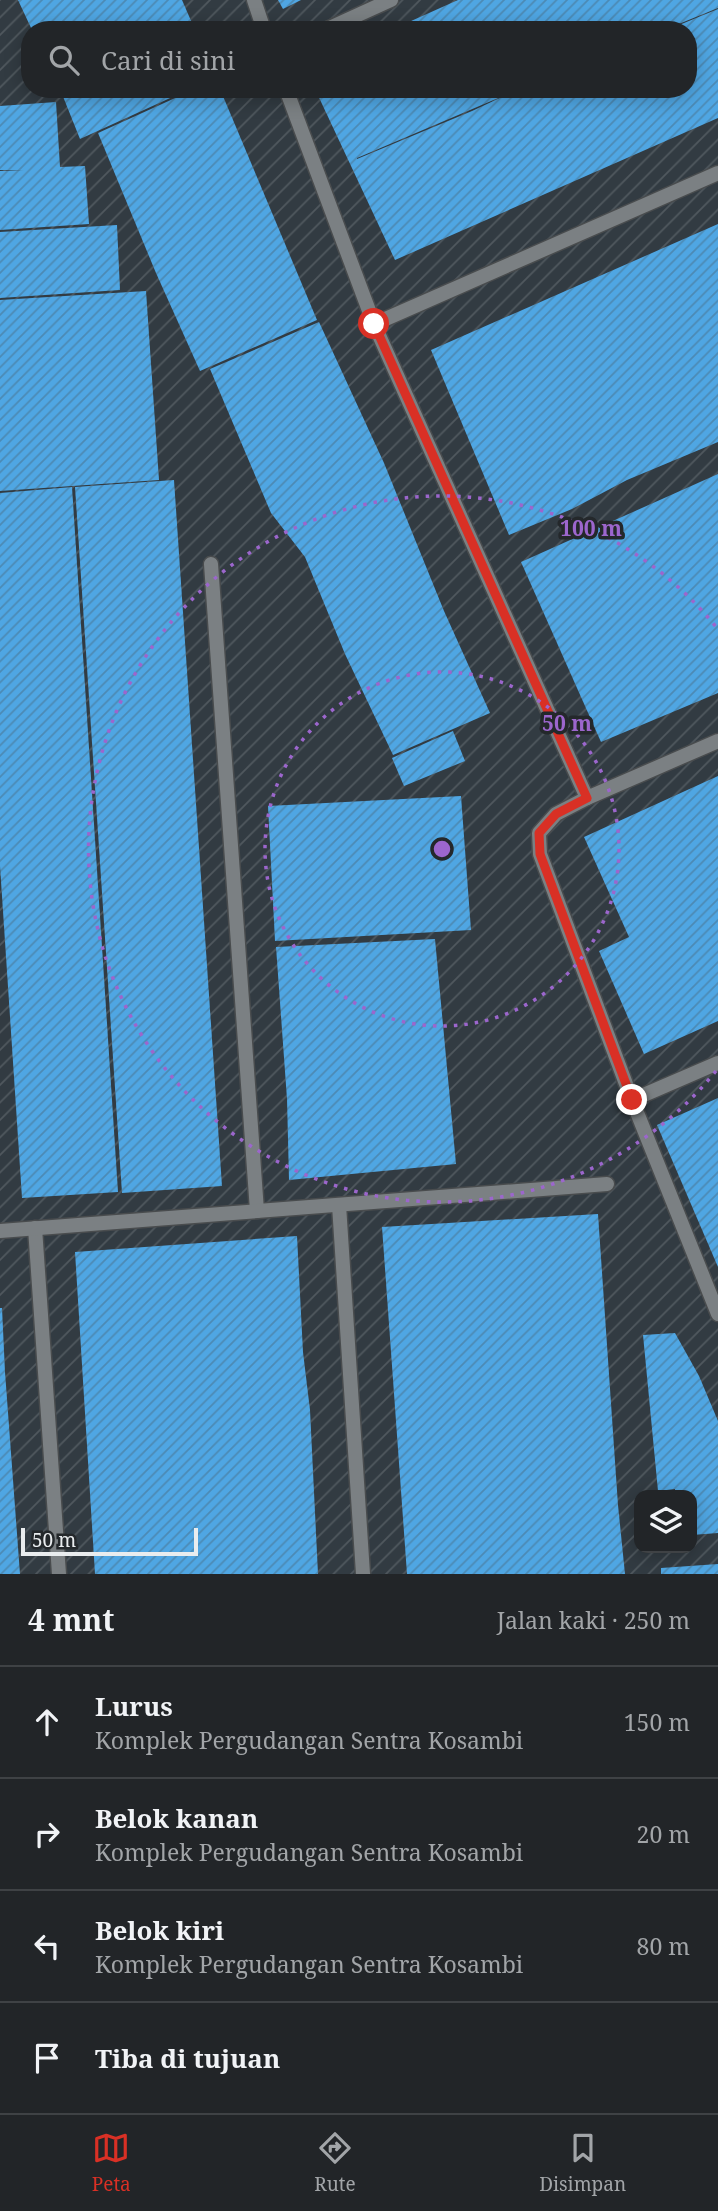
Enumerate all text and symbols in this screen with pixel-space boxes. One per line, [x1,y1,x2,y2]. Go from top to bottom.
search box [21,21,697,98]
icon: search [45,41,83,79]
text: Cari di sini [101,42,235,78]
route start [358,308,389,339]
text: 100 m [560,514,622,542]
text: 50 m [542,709,592,737]
centre of rings [430,837,454,861]
route end [616,1084,647,1115]
map controls [634,1490,697,1553]
button: layers [634,1490,697,1553]
scale bar [21,1525,198,1557]
text: 50 m [32,1527,76,1553]
text: 4 mnt [28,1599,115,1640]
text: Jalan kaki · 250 m [497,1604,690,1636]
text: Lurus [95,1688,173,1724]
icon: ahead [28,1703,66,1741]
text: 150 m [624,1706,690,1738]
text: Komplek Pergudangan Sentra Kosambi [95,1724,523,1756]
text: Belok kanan [95,1800,258,1836]
icon: right [28,1815,66,1853]
text: 20 m [637,1818,690,1850]
text: Komplek Pergudangan Sentra Kosambi [95,1836,523,1868]
text: Belok kiri [95,1912,224,1948]
icon: left [28,1927,66,1965]
text: 80 m [637,1930,690,1962]
text: Komplek Pergudangan Sentra Kosambi [95,1948,523,1980]
icon: arrive [28,2039,66,2077]
text: Tiba di tujuan [95,2040,280,2076]
tab: Peta [92,2129,131,2197]
tab: Rute [314,2129,356,2197]
tab: Disimpan [539,2129,626,2197]

